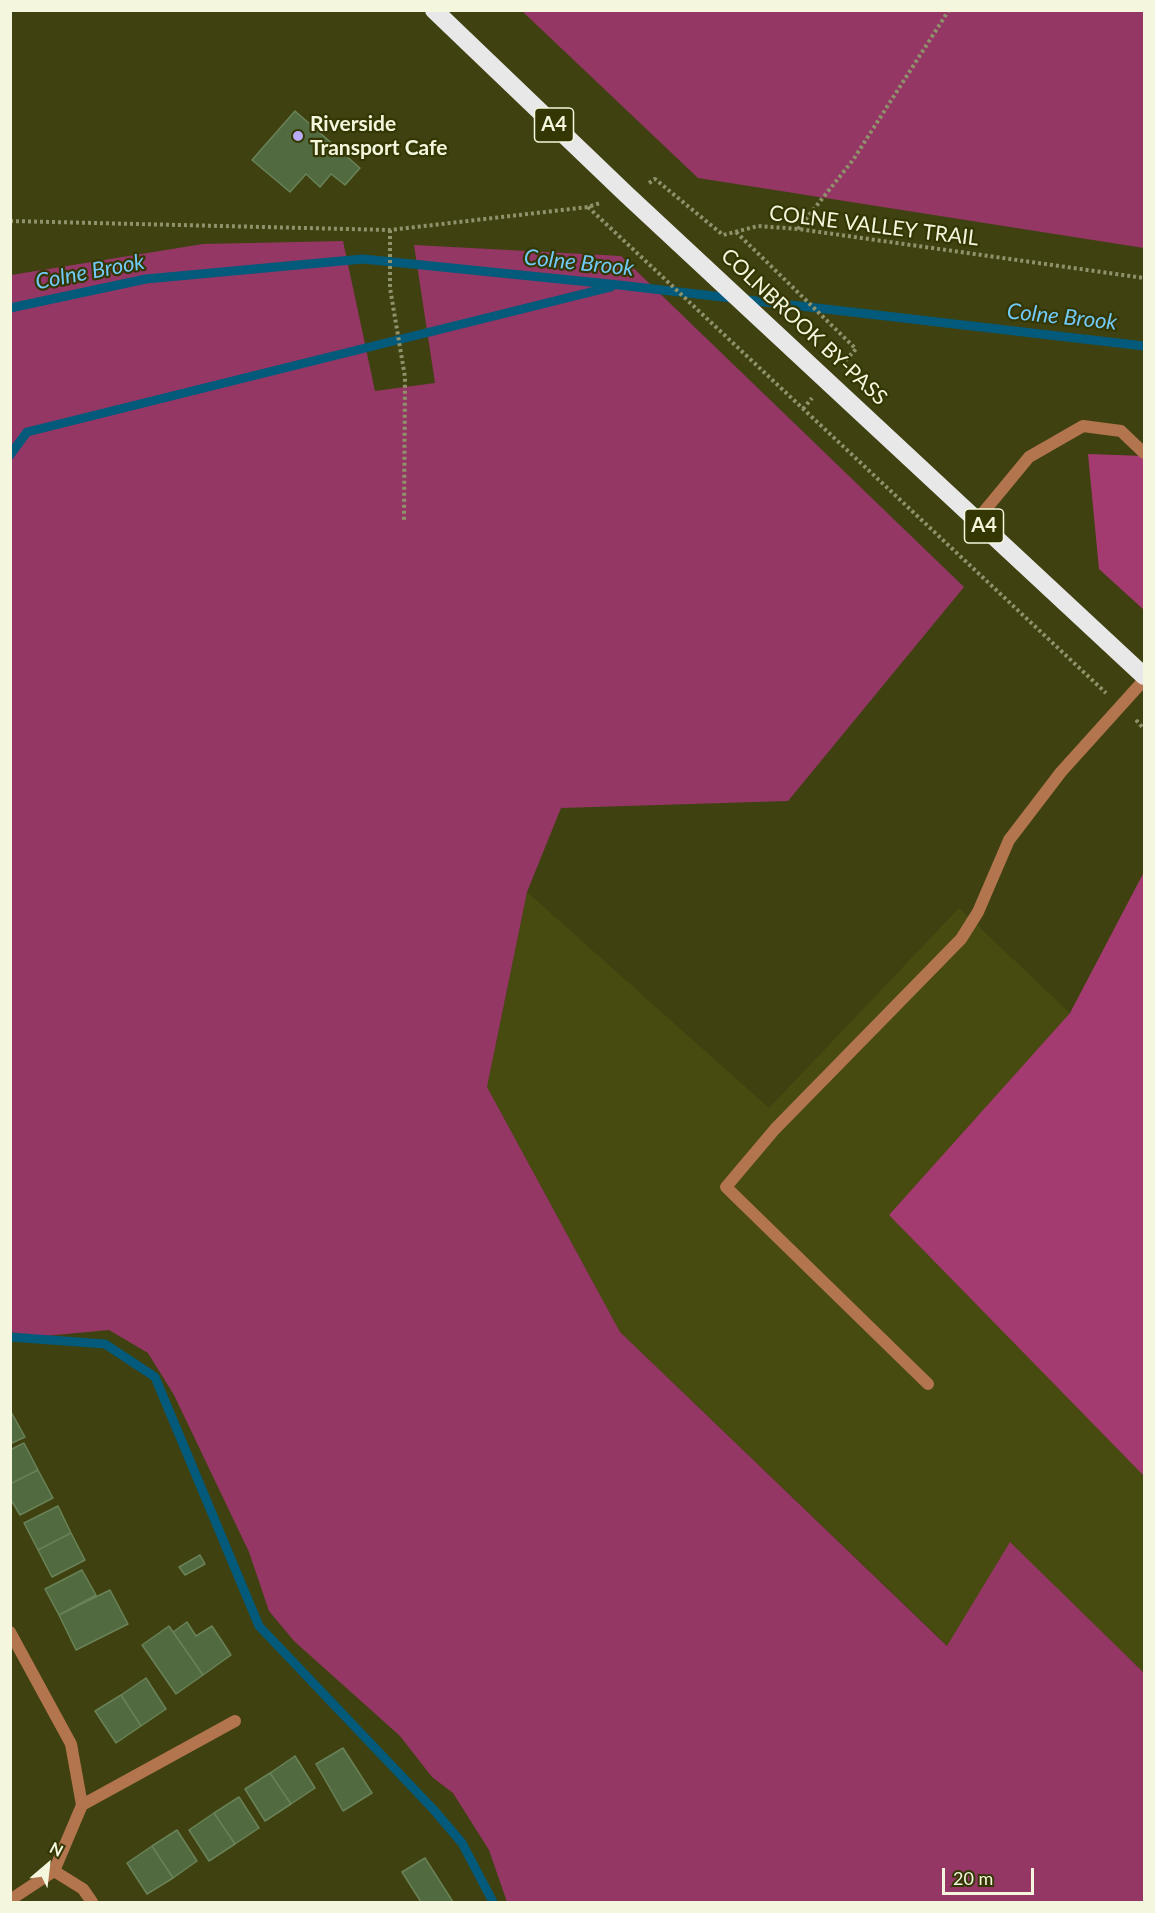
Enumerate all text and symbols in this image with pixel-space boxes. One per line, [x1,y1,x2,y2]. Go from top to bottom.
road number: A4 [534,108,574,142]
place label: Riverside Transport Cafe [310,111,447,161]
marker: Riverside Transport Cafe [291,129,305,143]
street label: COLNE VALLEY TRAIL [768,201,980,251]
street label: COLNBROOK BY-PASS [716,243,892,411]
water label: Colne Brook [523,244,635,282]
water label: Colne Brook [33,248,147,296]
water label: Colne Brook [1006,298,1118,336]
road number: A4 [964,509,1004,543]
north arrow [18,1835,78,1895]
text: N [47,1837,67,1860]
scale bar [945,1856,1036,1894]
text: 20 m [953,1867,993,1889]

